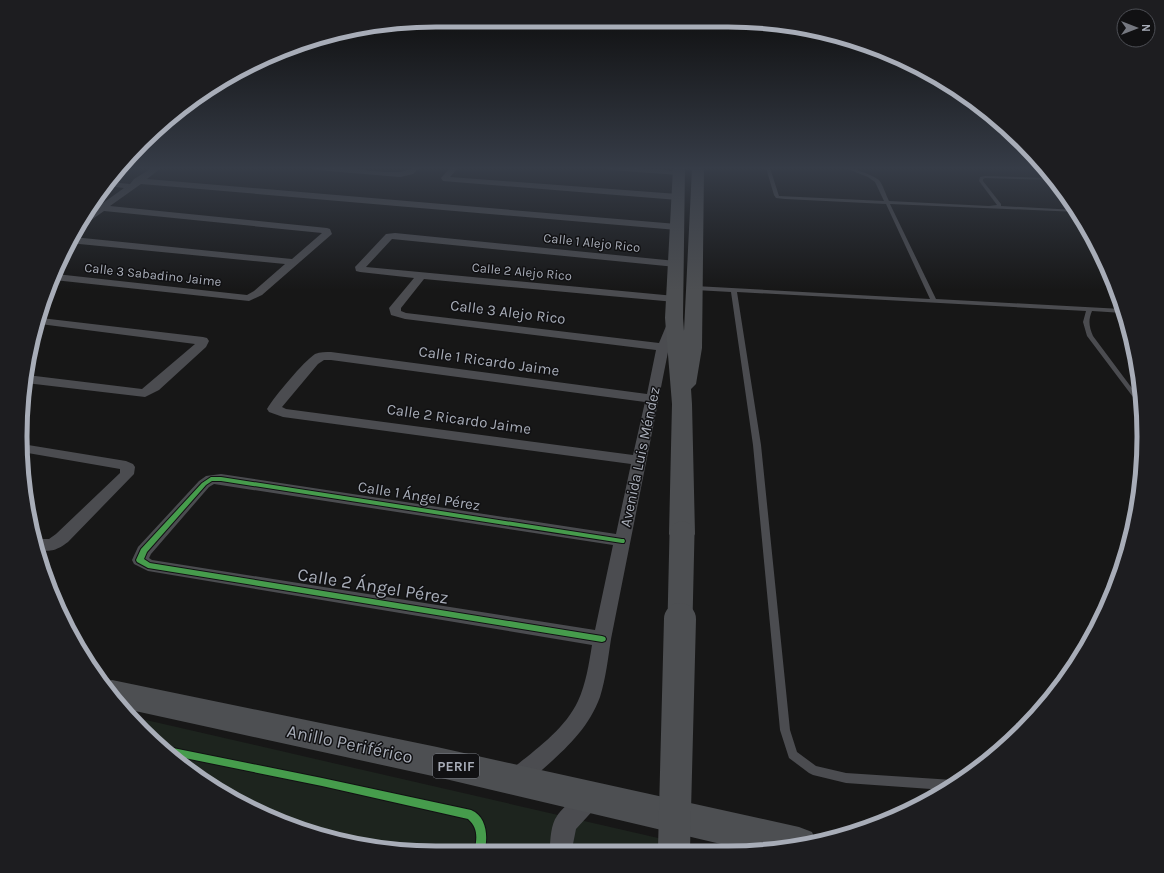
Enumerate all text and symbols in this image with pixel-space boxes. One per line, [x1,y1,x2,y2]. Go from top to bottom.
north arrow [1116,8,1156,48]
text: N [1139,24,1152,32]
street label: Calle 1 Alejo Rico [543,230,641,255]
street label: Calle 3 Sabadino Jaime [84,260,222,289]
street label: Calle 2 Alejo Rico [471,260,573,283]
street label: Calle 3 Alejo Rico [449,296,567,328]
street label: Calle 1 Ricardo Jaime [417,342,561,380]
street label: Avenida Luis Méndez [616,385,664,529]
street label: Calle 2 Ricardo Jaime [386,400,532,438]
street label: Calle 1 Ángel Pérez [357,477,481,515]
street label: Calle 2 Ángel Pérez [296,562,450,609]
street label: Anillo Periférico [285,720,415,768]
road number: PERIF [433,754,479,778]

